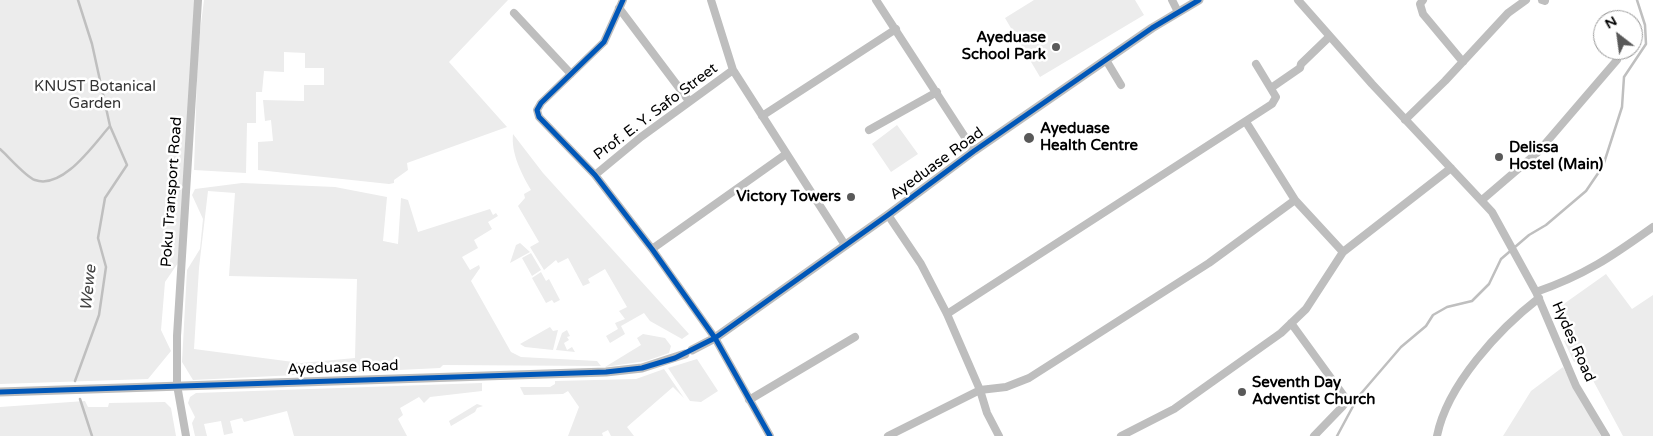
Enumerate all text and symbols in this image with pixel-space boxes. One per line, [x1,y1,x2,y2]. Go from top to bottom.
north arrow [1593,10,1643,60]
text: N [1602,12,1620,33]
place label: Ayeduase School Park [962,29,1046,64]
marker: Ayeduase School Park [1050,41,1062,53]
street label: Prof. E. Y. Safo Street [591,60,721,164]
park label: KNUST Botanical Garden [34,78,156,113]
street label: Poku Transport Road [158,116,186,268]
place label: Ayeduase Health Centre [1040,120,1138,155]
street label: Ayeduase Road [887,124,987,204]
marker: Ayeduase Health Centre [1022,131,1036,145]
place label: Delissa Hostel (Main) [1509,139,1603,174]
marker: Delissa Hostel (Main) [1493,151,1505,163]
place label: Victory Towers [736,188,841,206]
marker: Victory Towers [845,191,857,203]
water label: Wewe [77,264,101,312]
street label: Hydes Road [1547,299,1599,385]
street label: Ayeduase Road [287,357,399,379]
place label: Seventh Day Adventist Church [1252,374,1375,409]
marker: Seventh Day Adventist Church [1236,386,1248,398]

